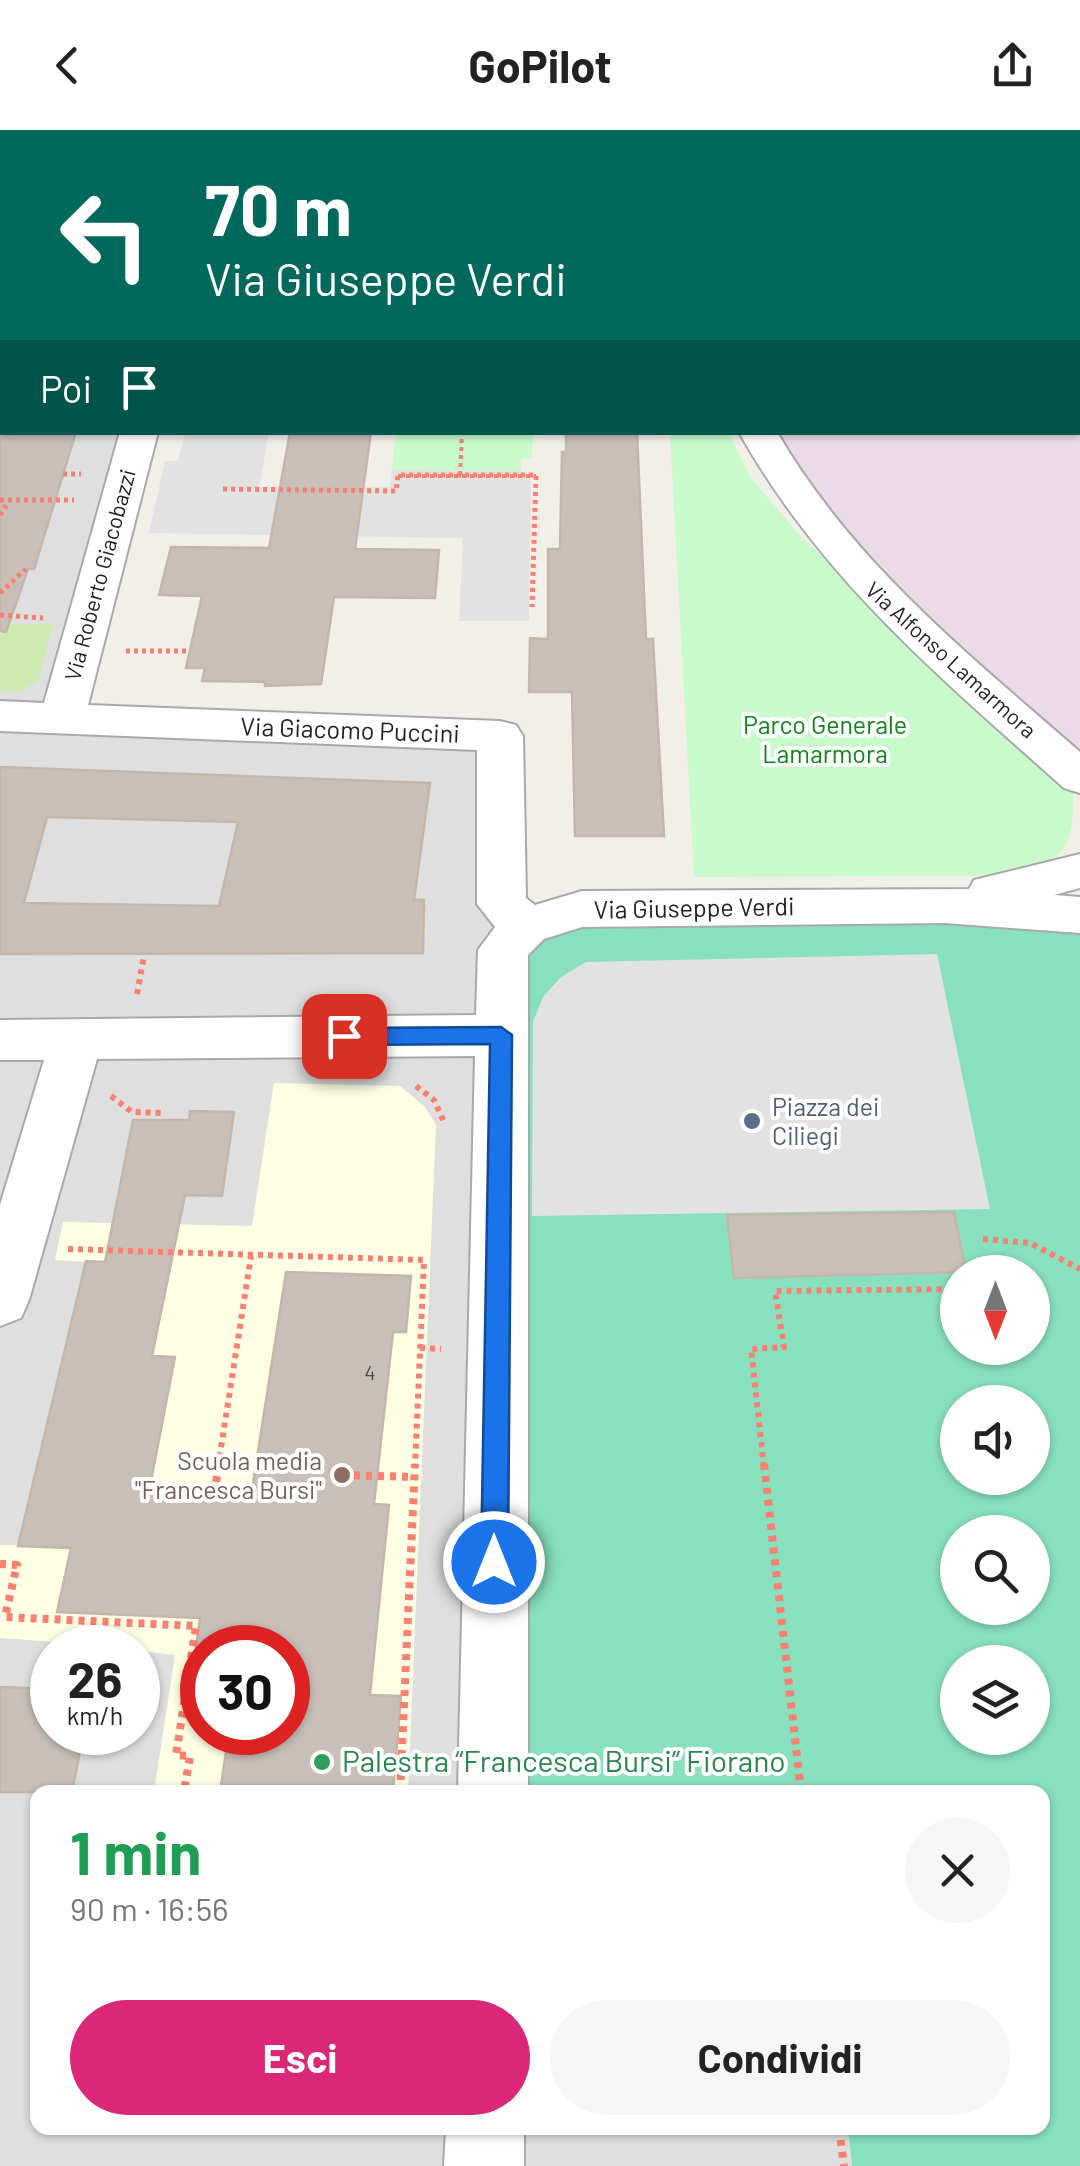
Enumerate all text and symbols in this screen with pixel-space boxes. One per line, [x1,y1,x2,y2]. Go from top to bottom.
icon: back [40,38,95,93]
text: GoPilot [468,38,612,92]
icon: share [985,38,1040,93]
text: 70 m [205,166,352,250]
icon: left [40,170,170,300]
text: Via Giuseppe Verdi [205,251,567,305]
icon: arrive [112,360,167,415]
text: Poi [40,365,92,411]
street label: Via Roberto Giacobazzi [58,466,140,683]
street label: Via Alfonso Lamarmora [861,576,1042,743]
park label: Parco Generale Lamarmora [743,709,907,768]
street label: Via Giacomo Puccini [240,710,460,748]
street label: Via Giuseppe Verdi [593,890,795,924]
pin [302,994,387,1079]
icon: arrive [317,1009,372,1064]
place label: Piazza dei Ciliegi [772,1091,879,1150]
marker: Piazza dei Ciliegi [741,1110,763,1132]
north arrow [940,1255,1050,1365]
map controls [940,1255,1050,1755]
house number: 4 [364,1360,376,1384]
button: sound [940,1385,1050,1495]
place label: Scuola media "Francesca Bursi" [135,1445,322,1504]
marker: Scuola media "Francesca Bursi" [331,1464,353,1486]
position arrow [442,1510,546,1614]
button: search [940,1515,1050,1625]
speed limit sign: 30 [180,1625,310,1755]
button: layers [940,1645,1050,1755]
text: 26 [68,1648,122,1708]
text: km/h [67,1700,123,1730]
place label: Palestra “Francesca Bursi” Fiorano [342,1742,786,1778]
marker: Palestra “Francesca Bursi” Fiorano [311,1751,333,1773]
text: 1 min [70,1815,201,1887]
button: close [905,1818,1010,1923]
text: 90 m · 16:56 [70,1889,229,1927]
button: Esci [70,2000,530,2115]
button: Condividi [550,2000,1010,2115]

